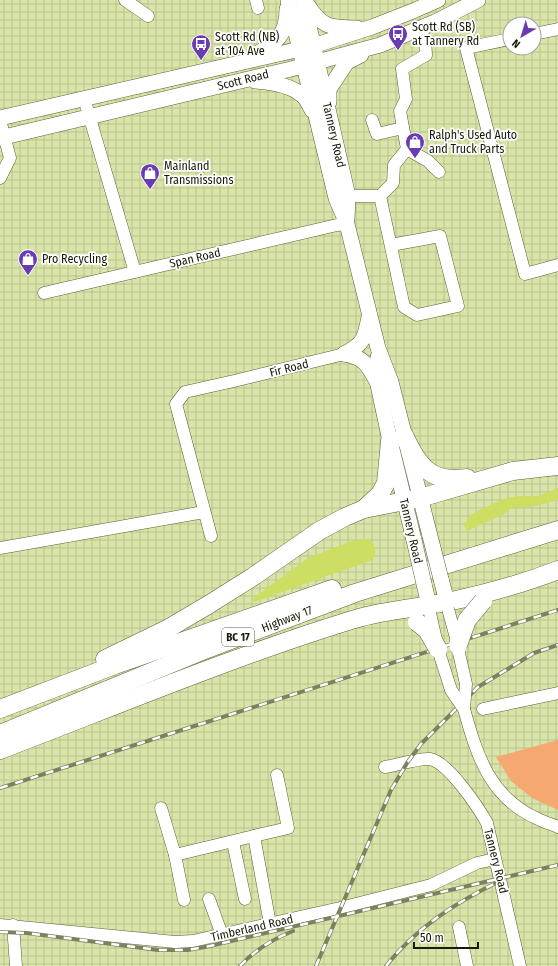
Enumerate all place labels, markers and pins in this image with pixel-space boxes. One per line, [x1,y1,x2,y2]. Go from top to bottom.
place label: Scott Rd (SB) at Tannery Rd [412,20,479,48]
bus stop icon: Scott Rd (SB) at Tannery Rd [387,23,409,51]
place label: Scott Rd (NB) at 104 Ave [215,30,280,58]
bus stop icon: Scott Rd (NB) at 104 Ave [190,33,212,61]
place label: Ralph's Used Auto and Truck Parts [429,128,517,156]
shop icon: Ralph's Used Auto and Truck Parts [404,131,426,159]
place label: Mainland Transmissions [164,159,234,187]
shop icon: Mainland Transmissions [139,162,161,190]
shop icon: Pro Recycling [17,248,39,276]
place label: Pro Recycling [42,252,107,266]

